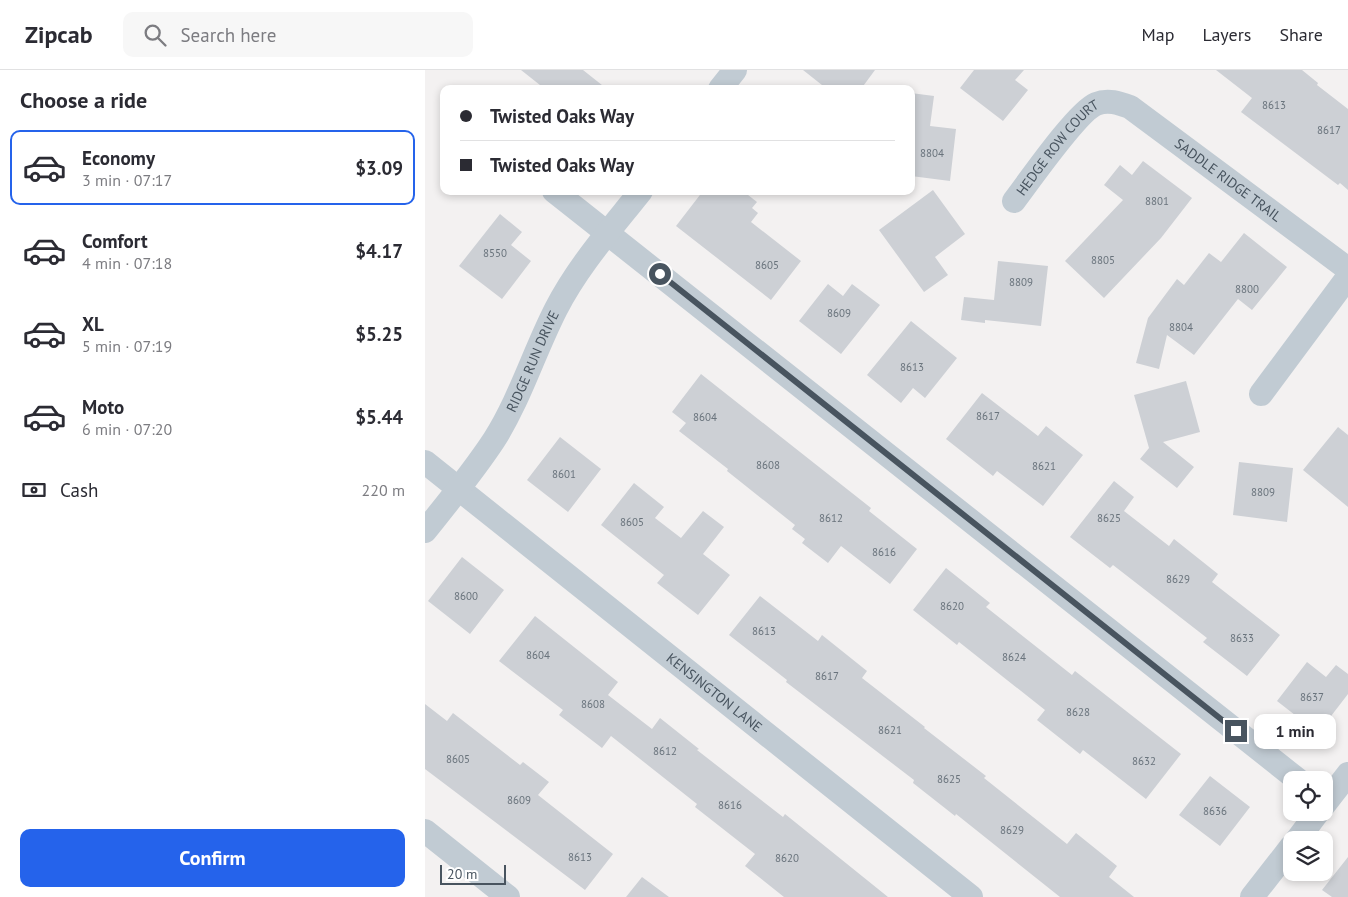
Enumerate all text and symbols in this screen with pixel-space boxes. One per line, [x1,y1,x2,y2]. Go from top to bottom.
search box [123,12,473,57]
text: Zipcab [25,19,93,50]
icon: search [141,21,169,49]
text: Search here [181,23,276,47]
text: Map [1142,23,1174,46]
text: Layers [1202,23,1251,46]
text: Share [1279,23,1323,46]
text: Choose a ride [20,86,147,114]
street label: HEDGE ROW COURT [1012,95,1102,199]
house number: 8613 [1262,98,1286,112]
text: Twisted Oaks Way [490,104,634,128]
house number: 8617 [1317,123,1341,137]
street label: SADDLE RIDGE TRAIL [1171,134,1285,226]
icon: car [22,145,67,190]
text: Economy [82,146,155,170]
house number: 8804 [920,146,944,160]
text: Twisted Oaks Way [490,153,634,177]
text: $3.09 [355,156,403,180]
text: 3 min · 07:17 [82,170,172,190]
house number: 8801 [1145,194,1169,208]
icon: car [22,228,67,273]
text: Comfort [82,229,148,253]
text: $4.17 [355,239,403,263]
house number: 8550 [483,246,507,260]
text: 4 min · 07:18 [82,253,172,273]
house number: 8805 [1091,253,1115,267]
house number: 8605 [755,258,779,272]
route start [649,263,671,285]
house number: 8809 [1009,275,1033,289]
house number: 8800 [1235,282,1259,296]
house number: 8609 [827,306,851,320]
street label: RIDGE RUN DRIVE [502,307,563,415]
icon: car [22,311,67,356]
text: XL [82,312,104,336]
house number: 8804 [1169,320,1193,334]
text: $5.25 [355,322,403,346]
text: 5 min · 07:19 [82,336,172,356]
house number: 8613 [900,360,924,374]
icon: car [22,394,67,439]
text: Moto [82,395,124,419]
text: $5.44 [355,405,403,429]
house number: 8617 [976,409,1000,423]
house number: 8604 [693,410,717,424]
text: 6 min · 07:20 [82,419,172,439]
house number: 8608 [756,458,780,472]
house number: 8621 [1032,459,1056,473]
house number: 8601 [552,467,576,481]
icon: cash [20,476,48,504]
text: Cash [60,478,98,502]
text: 220 m [362,480,405,500]
house number: 8809 [1251,485,1275,499]
house number: 8612 [819,511,843,525]
house number: 8625 [1097,511,1121,525]
house number: 8605 [620,515,644,529]
house number: 8616 [872,545,896,559]
house number: 8629 [1166,572,1190,586]
house number: 8600 [454,589,478,603]
house number: 8620 [940,599,964,613]
house number: 8613 [752,624,776,638]
house number: 8633 [1230,631,1254,645]
house number: 8604 [526,648,550,662]
street label: KENSINGTON LANE [663,649,766,736]
house number: 8624 [1002,650,1026,664]
house number: 8617 [815,669,839,683]
house number: 8637 [1300,690,1324,704]
house number: 8608 [581,697,605,711]
house number: 8628 [1066,705,1090,719]
callout: 1 min [1253,714,1336,748]
route end [1225,720,1247,742]
text: 1 min [1275,721,1315,741]
house number: 8621 [878,723,902,737]
house number: 8612 [653,744,677,758]
house number: 8605 [446,752,470,766]
house number: 8632 [1132,754,1156,768]
map controls [1283,771,1333,881]
button: locate [1283,771,1333,821]
house number: 8625 [937,772,961,786]
house number: 8609 [507,793,531,807]
house number: 8616 [718,798,742,812]
house number: 8636 [1203,804,1227,818]
house number: 8629 [1000,823,1024,837]
button: Confirm [20,829,405,887]
button: layers [1283,831,1333,881]
house number: 8613 [568,850,592,864]
house number: 8620 [775,851,799,865]
scale bar [440,862,506,885]
text: 20 m [447,865,477,883]

